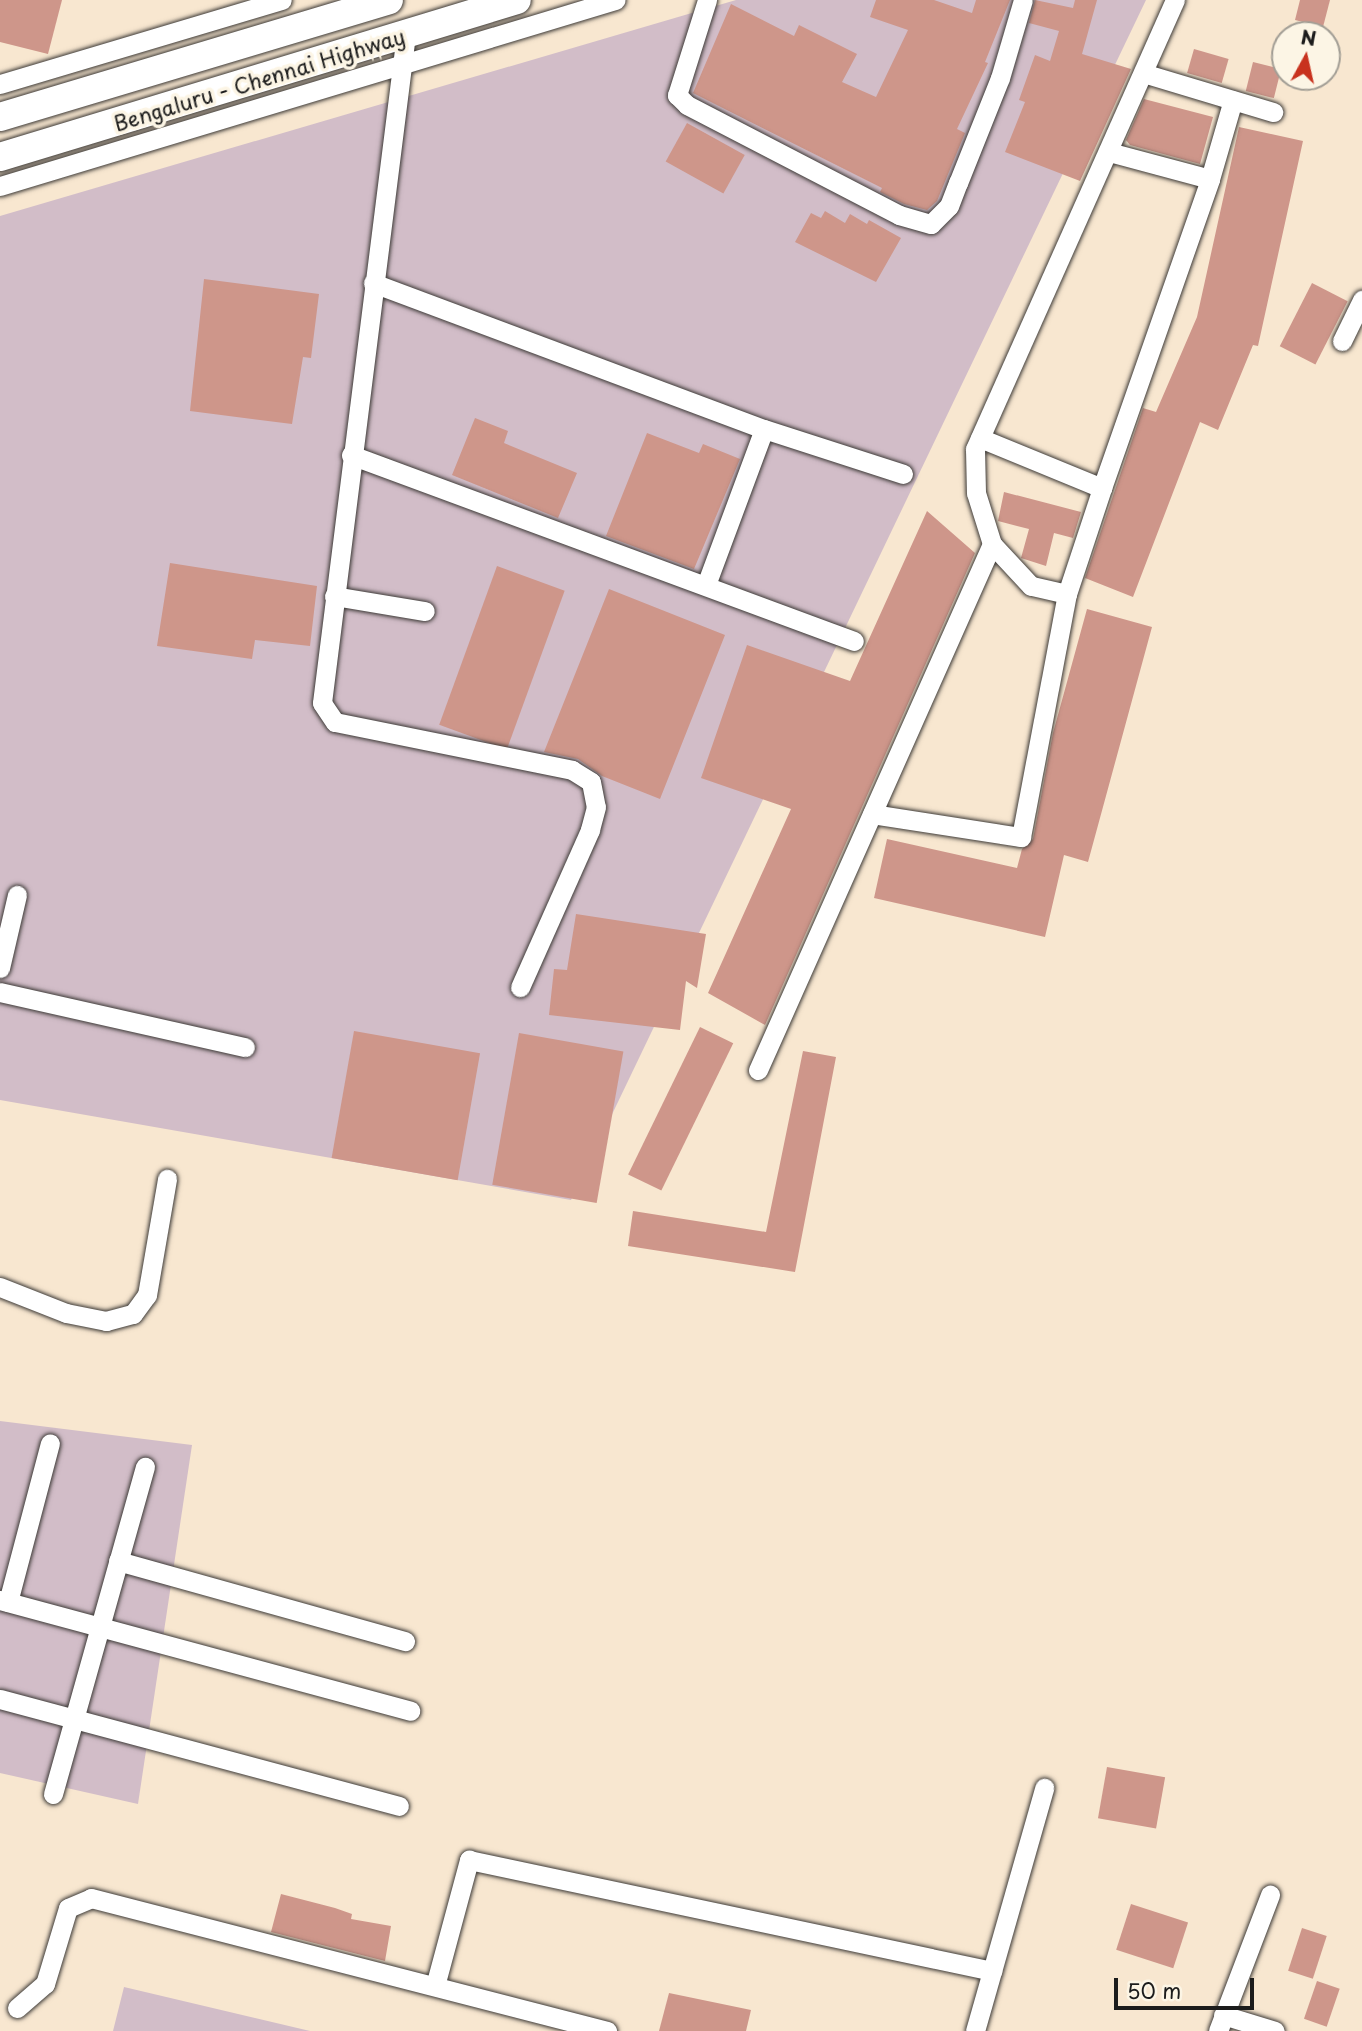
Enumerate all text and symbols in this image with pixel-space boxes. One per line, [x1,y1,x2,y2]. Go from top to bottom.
north arrow [1271,21,1341,91]
street label: Bengaluru - Chennai Highway [110,22,408,136]
text: N [1299,22,1318,52]
scale bar [1117,1965,1257,2009]
text: 50 m [1127,1974,1181,2006]

